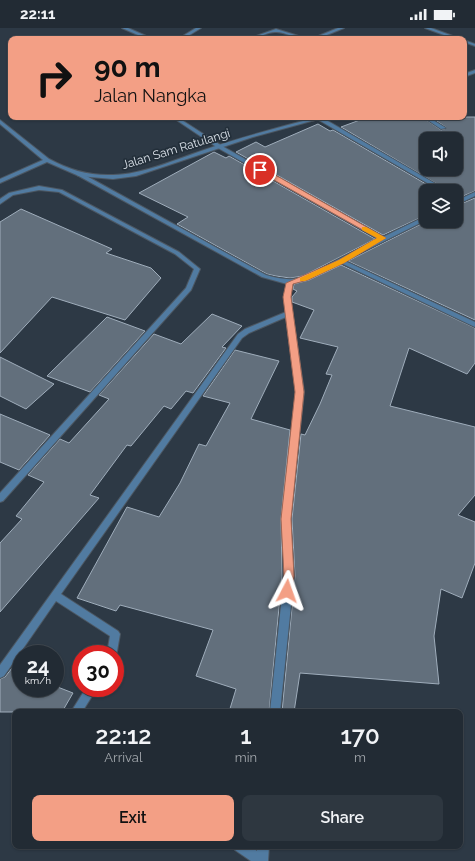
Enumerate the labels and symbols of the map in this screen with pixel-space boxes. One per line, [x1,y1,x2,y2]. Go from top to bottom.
street label: Jalan Sam Ratulangi [120,126,232,172]
pin [243,153,277,187]
position arrow [266,570,308,612]
speed limit sign: 30 [72,645,124,697]

